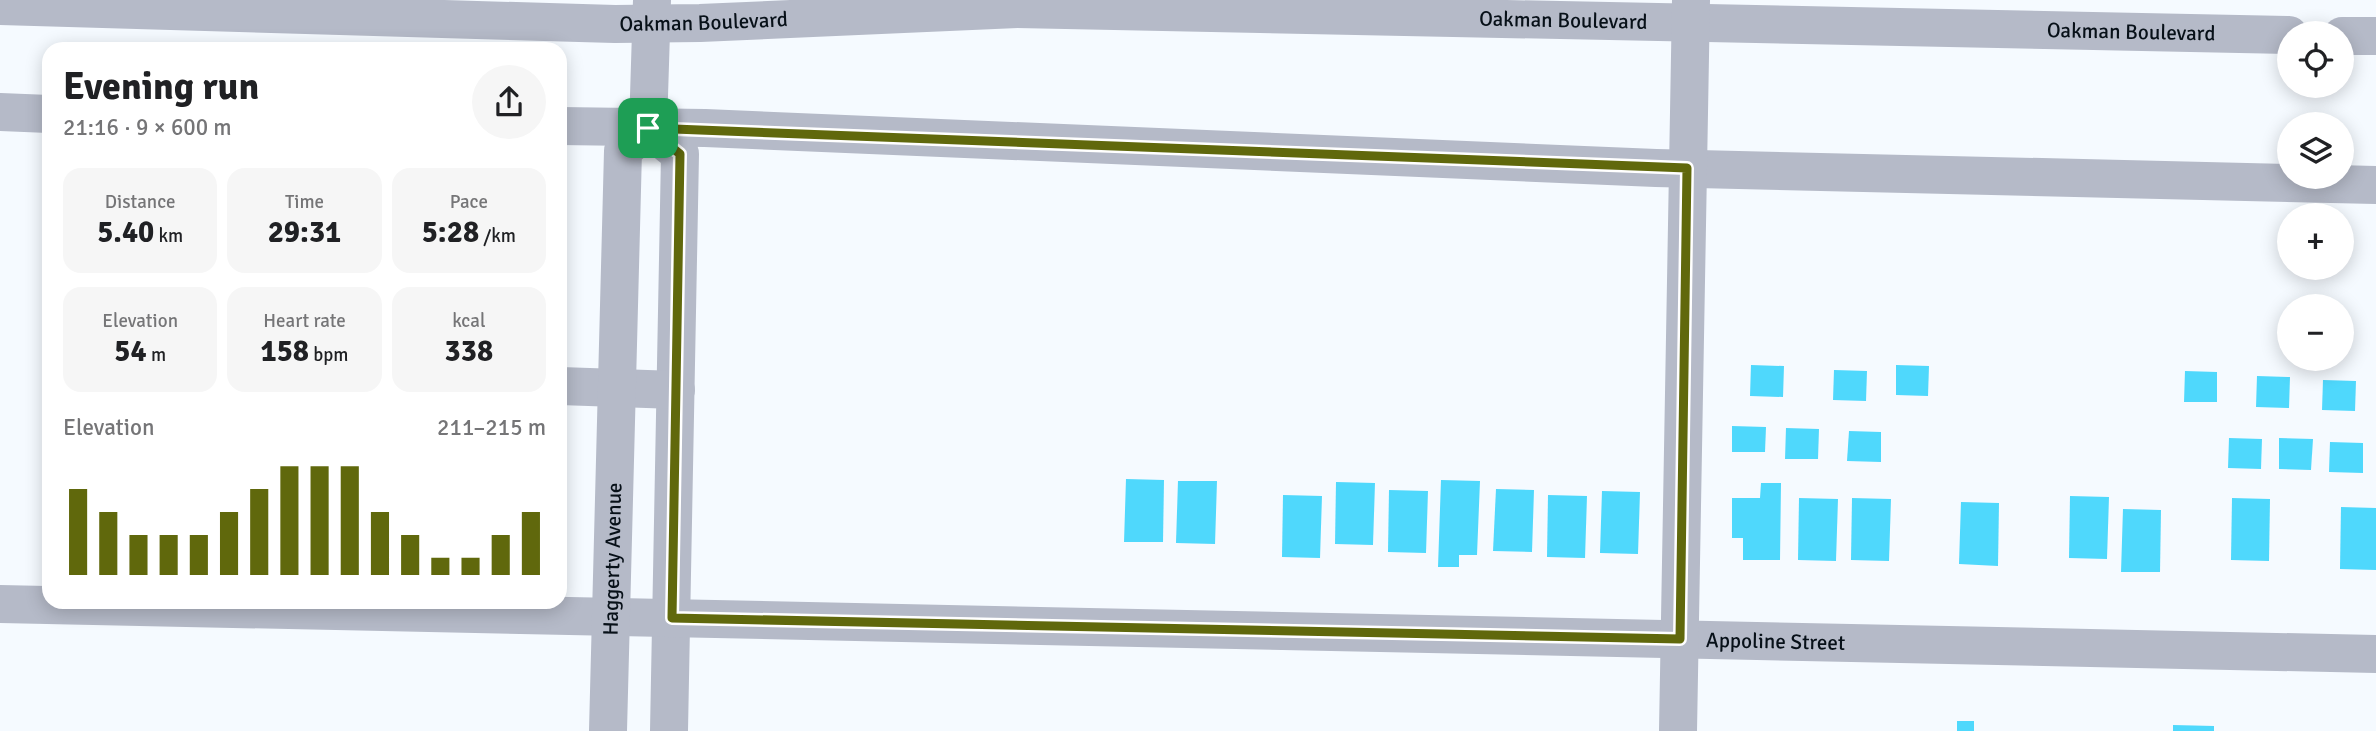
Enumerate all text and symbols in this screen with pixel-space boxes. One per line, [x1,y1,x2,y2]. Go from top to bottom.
street label: Oakman Boulevard [1479,5,1648,35]
street label: Oakman Boulevard [619,6,788,37]
street label: Oakman Boulevard [2047,17,2216,46]
map controls [2277,21,2354,371]
button: locate [2277,21,2354,98]
text: Evening run [63,63,259,110]
button: share [472,65,546,139]
pin [618,98,678,158]
icon: arrive [629,109,667,147]
button: layers [2277,112,2354,189]
text: 21:16 · 9 × 600 m [63,113,232,142]
text: Distance [105,190,176,214]
text: Time [285,190,324,214]
text: Pace [450,190,488,214]
button: + [2277,203,2354,280]
text: 5.40 [97,214,154,251]
text: 29:31 [268,214,341,251]
text: 5:28 [422,214,479,251]
text: km [154,224,183,248]
text: /km [479,224,516,248]
button: − [2277,294,2354,371]
text: Elevation [102,309,178,333]
text: Heart rate [263,309,346,333]
text: kcal [452,309,485,333]
text: 54 [114,333,147,370]
text: 158 [260,333,309,370]
text: 338 [445,333,493,370]
text: m [147,343,166,367]
text: bpm [309,343,349,367]
text: Elevation [63,413,155,442]
text: 211–215 m [437,413,546,442]
street label: Haggerty Avenue [597,482,627,636]
street label: Appoline Street [1706,627,1845,656]

